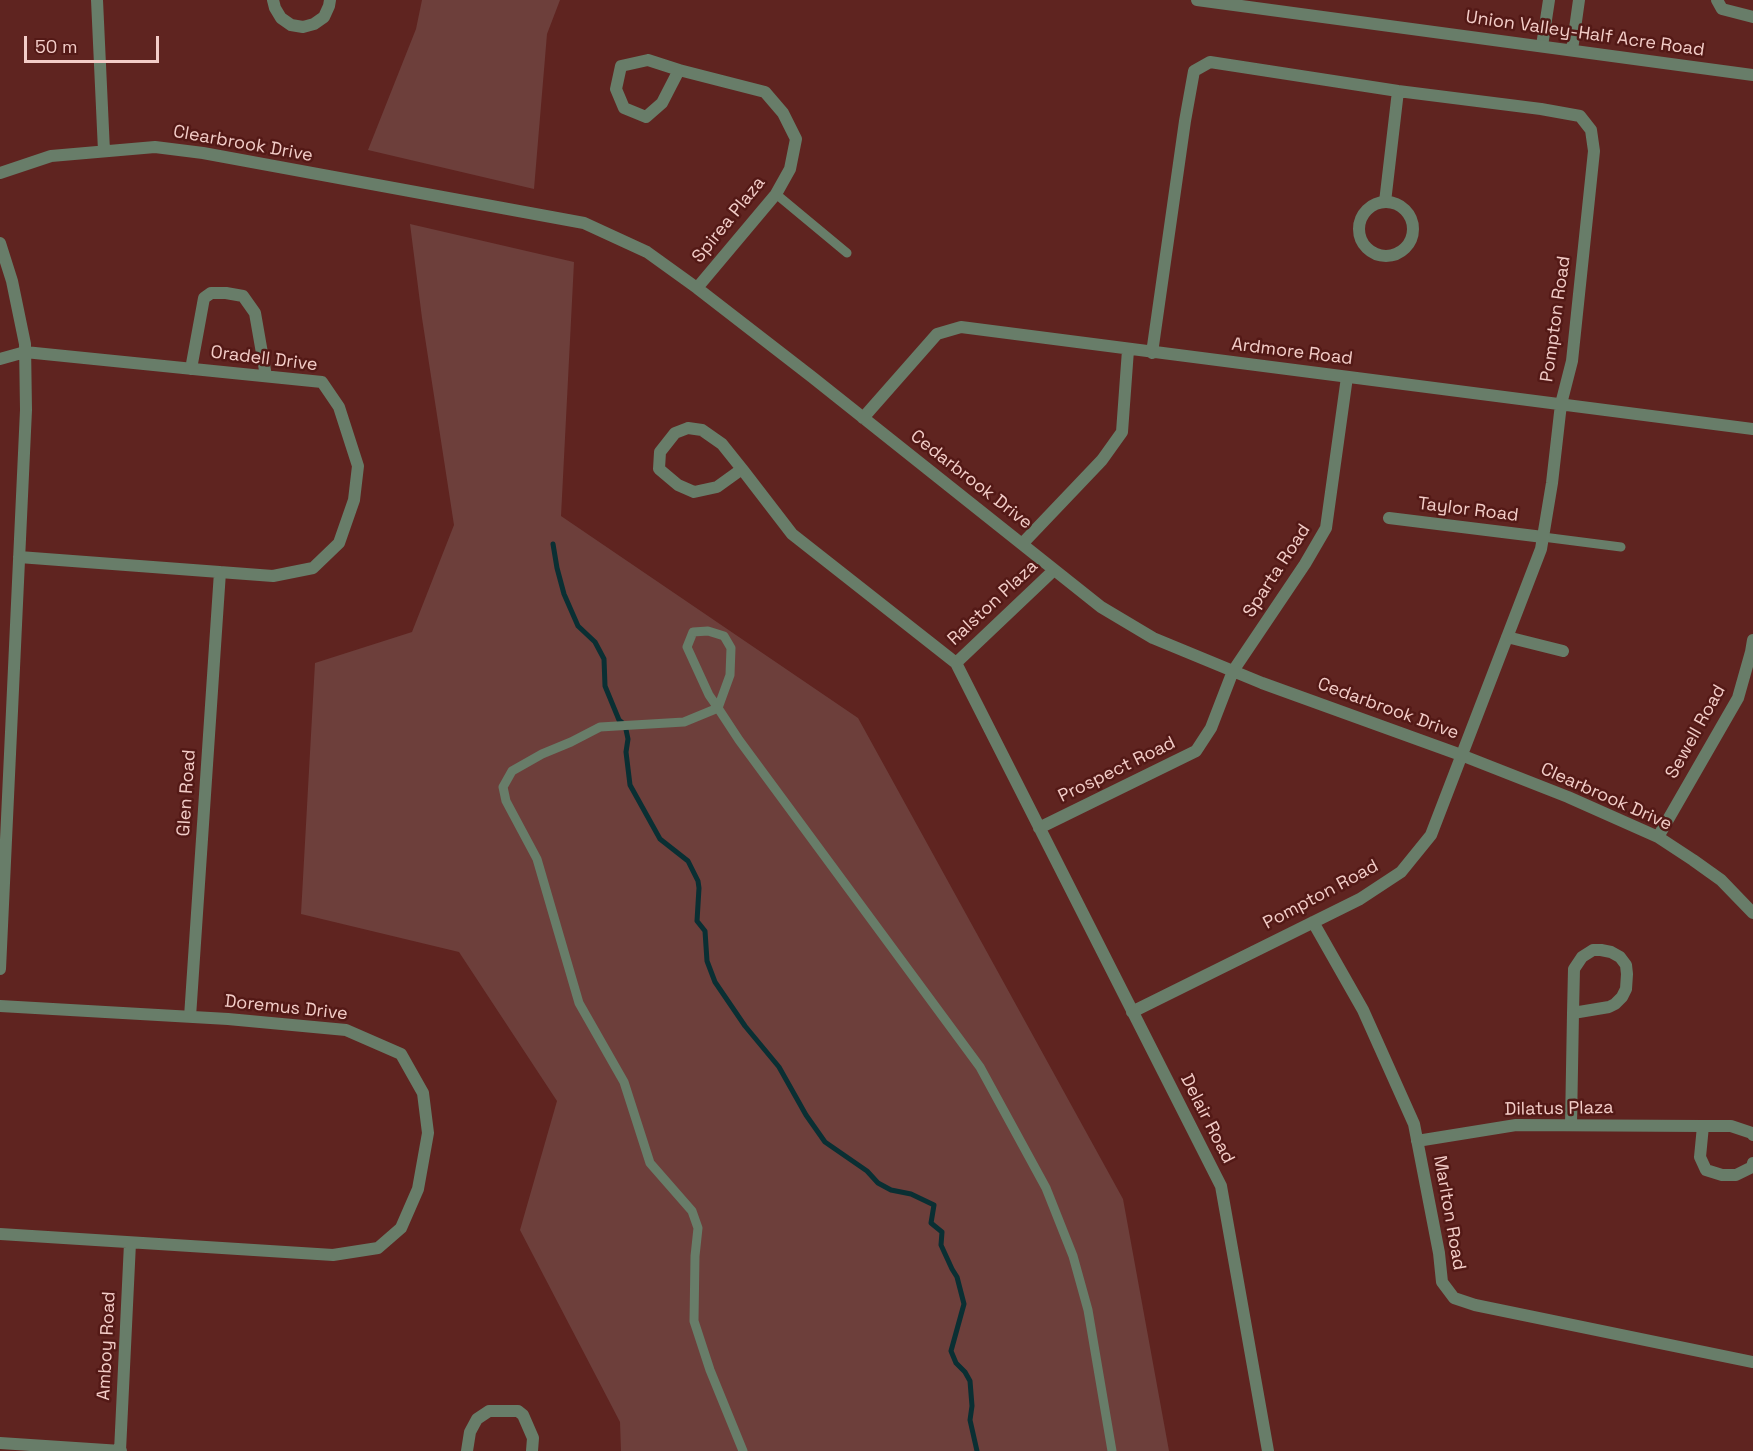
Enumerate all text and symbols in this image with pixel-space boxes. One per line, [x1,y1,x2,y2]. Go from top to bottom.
street label: Union Valley-Half Acre Road [1464,7,1706,61]
scale bar [27,24,162,62]
text: 50 m [35,35,77,58]
street label: Clearbrook Drive [171,121,315,167]
street label: Spirea Plaza [688,173,770,267]
street label: Pompton Road [1536,254,1576,384]
street label: Ardmore Road [1230,334,1354,370]
street label: Oradell Drive [209,342,319,376]
street label: Cedarbrook Drive [906,426,1036,534]
street label: Taylor Road [1416,493,1520,527]
street label: Sparta Road [1239,520,1315,622]
street label: Ralston Plaza [943,556,1043,650]
street label: Cedarbrook Drive [1314,673,1462,745]
street label: Sewell Road [1661,681,1731,783]
street label: Prospect Road [1055,732,1179,808]
street label: Glen Road [173,749,201,837]
street label: Clearbrook Drive [1537,758,1675,836]
street label: Pompton Road [1260,856,1382,934]
street label: Doremus Drive [223,991,349,1025]
street label: Delair Road [1175,1071,1239,1167]
street label: Dilatus Plaza [1504,1097,1614,1121]
street label: Marlton Road [1428,1154,1470,1272]
street label: Amboy Road [93,1291,121,1401]

